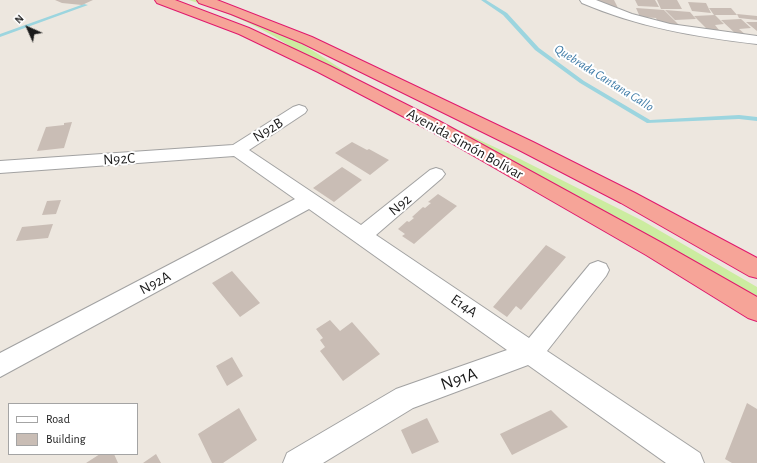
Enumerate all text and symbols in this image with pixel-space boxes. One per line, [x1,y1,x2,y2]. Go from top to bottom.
north arrow [8,8,48,48]
text: N [13,13,26,26]
water label: Quebrada Cantana Gallo [551,41,657,115]
street label: Avenida Simón Bolívar [404,105,526,183]
street label: N92B [250,114,286,146]
street label: N92C [102,149,136,169]
street label: N92 [385,190,415,220]
street label: N92A [136,267,174,299]
street label: E14A [447,291,481,321]
street label: N91A [438,363,480,395]
legend [8,403,138,455]
text: Road [46,413,70,425]
text: Building [46,433,86,445]

